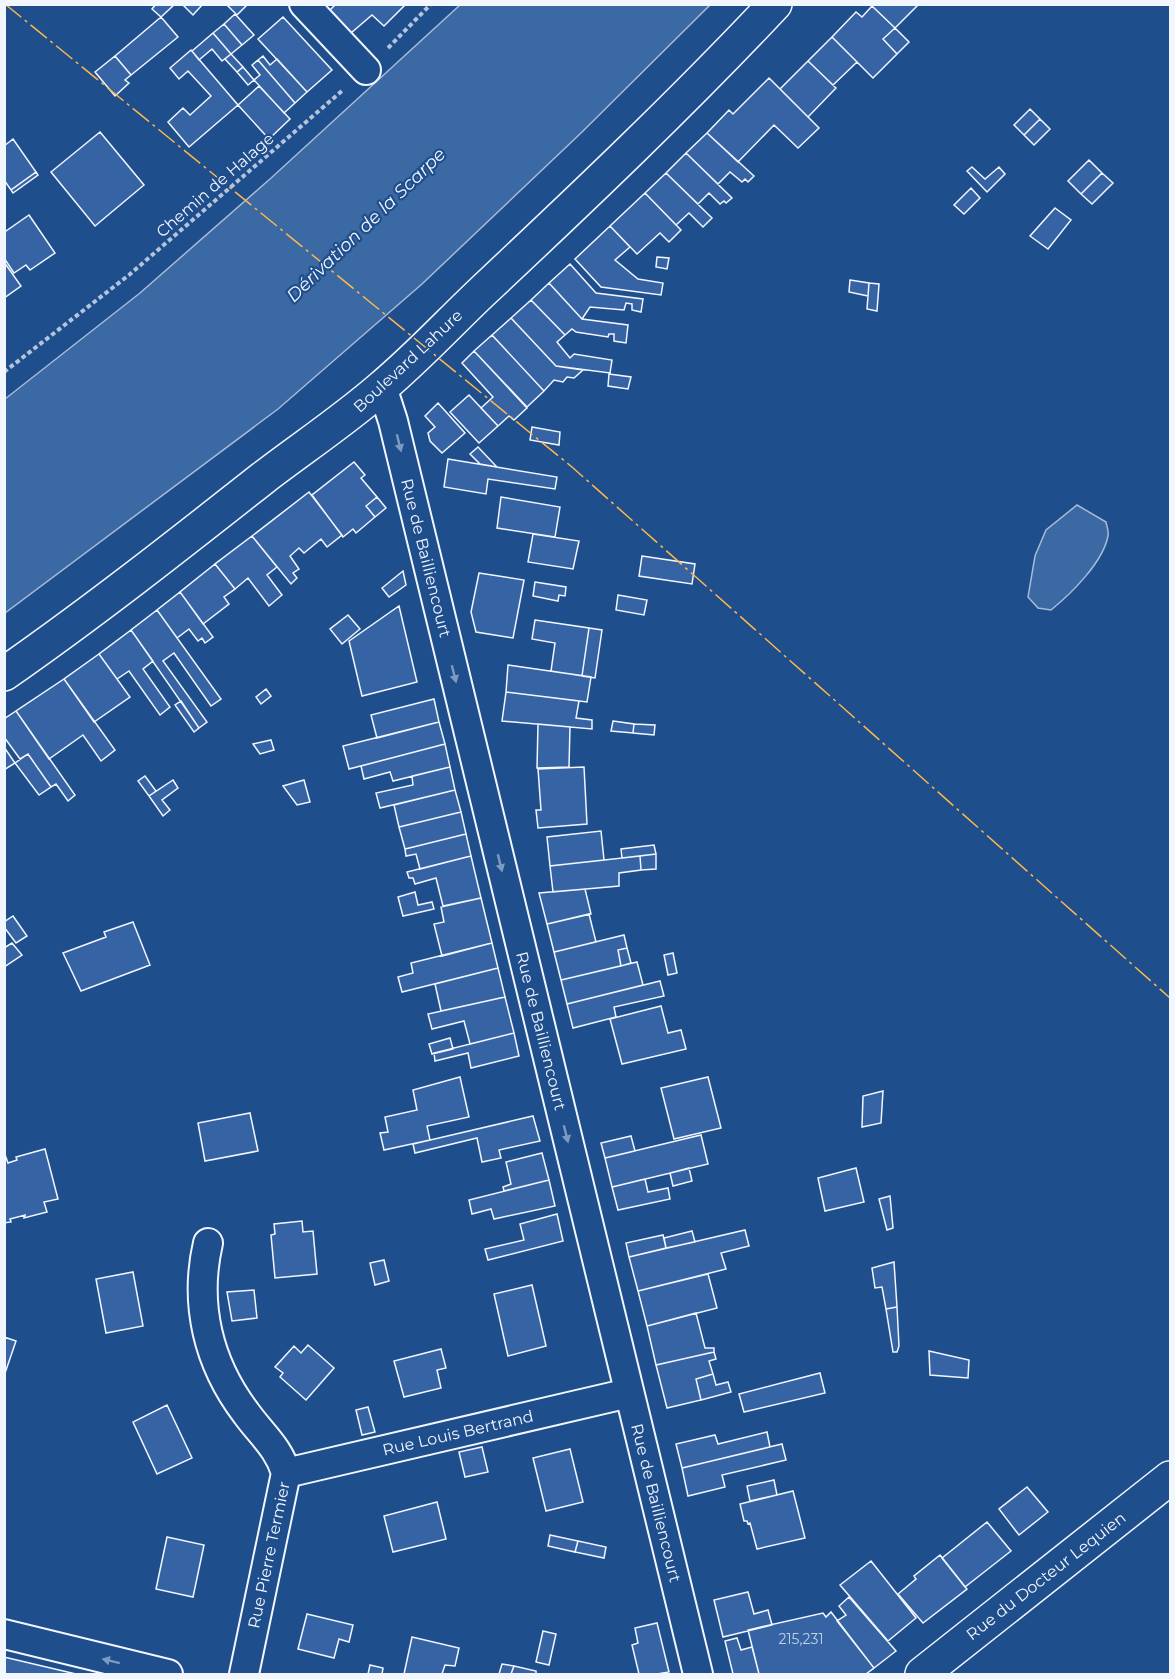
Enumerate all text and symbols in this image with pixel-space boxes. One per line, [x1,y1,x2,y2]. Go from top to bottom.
street label: Chemin de Halage [152,129,278,241]
water label: Dérivation de la Scarpe [282,143,450,307]
street label: Boulevard Lahure [350,306,466,416]
one-way arrow [394,434,404,453]
street label: Rue de Bailliencourt [397,477,455,640]
one-way arrow [450,665,460,683]
one-way arrow [496,854,506,873]
street label: Rue de Bailliencourt [512,950,570,1113]
one-way arrow [562,1125,571,1144]
street label: Rue Louis Bertrand [381,1406,535,1460]
street label: Rue de Bailliencourt [627,1422,685,1585]
street label: Rue Pierre Termier [244,1480,294,1630]
street label: Rue du Docteur Lequien [963,1508,1129,1644]
house number: 215,231 [779,1630,823,1648]
one-way arrow [102,1655,120,1665]

